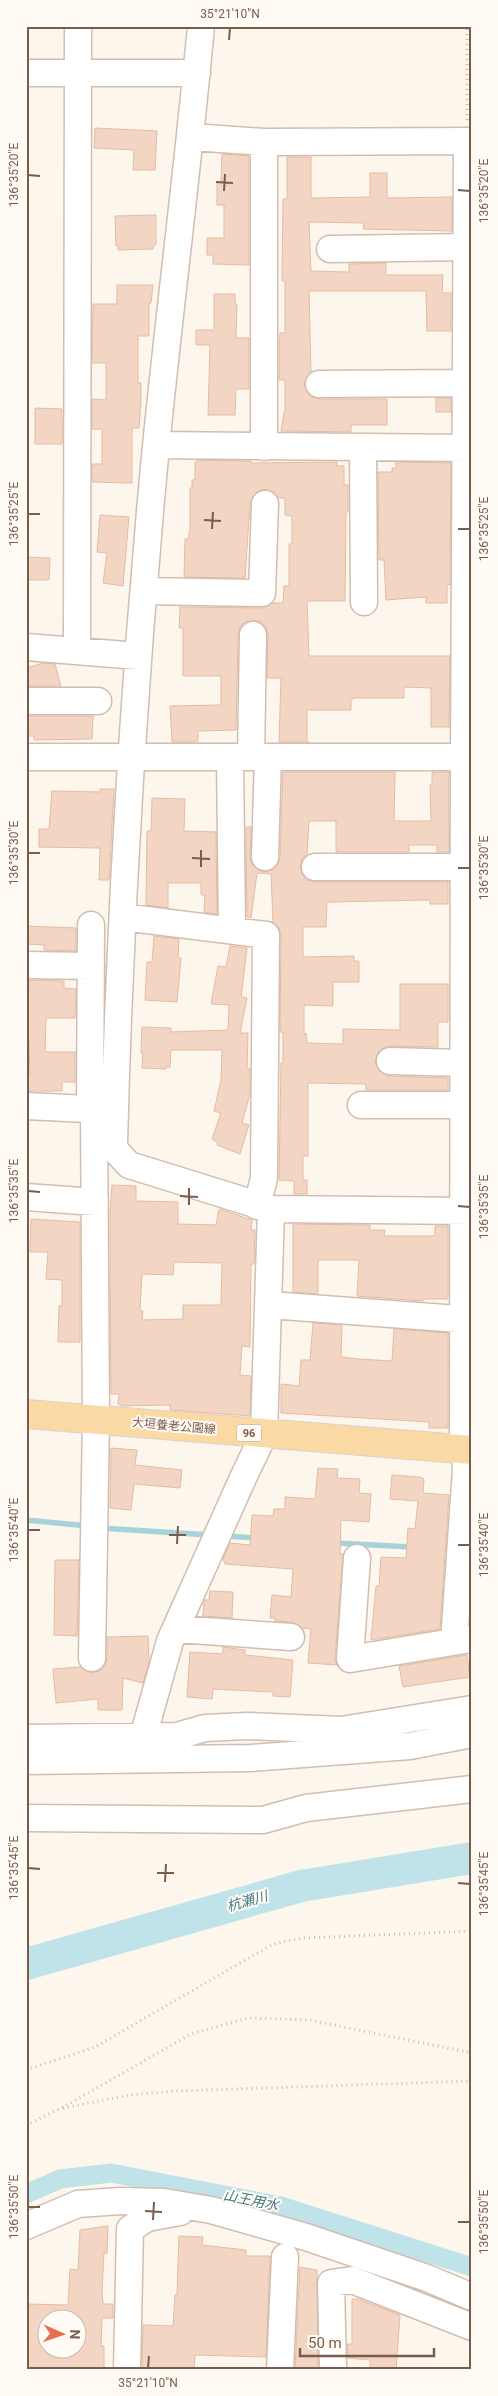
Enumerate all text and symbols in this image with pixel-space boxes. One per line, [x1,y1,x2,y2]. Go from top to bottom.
text: 35°21'10"N [200,7,260,21]
text: 136°35'20"E [7,143,21,207]
text: 136°35'20"E [477,159,491,223]
text: 136°35'25"E [7,482,21,546]
text: 136°35'25"E [477,497,491,561]
text: 136°35'30"E [7,821,21,885]
text: 136°35'30"E [477,836,491,900]
text: 136°35'35"E [7,1159,21,1223]
text: 136°35'35"E [477,1175,491,1239]
street label: 大垣養老公園線 [132,1415,216,1437]
road number: 96 [236,1425,262,1442]
text: 136°35'40"E [7,1498,21,1562]
text: 136°35'40"E [477,1513,491,1577]
text: 136°35'45"E [7,1836,21,1900]
text: 136°35'45"E [477,1852,491,1916]
water label: 杭瀬川 [225,1887,271,1914]
text: 136°35'50"E [7,2175,21,2239]
water label: 山王用水 [222,2187,282,2214]
text: 136°35'50"E [477,2190,491,2254]
north arrow [38,2308,88,2358]
scale bar [300,2326,434,2358]
text: N [67,2329,83,2340]
text: 50 m [308,2334,342,2352]
text: 35°21'10"N [118,2376,178,2390]

